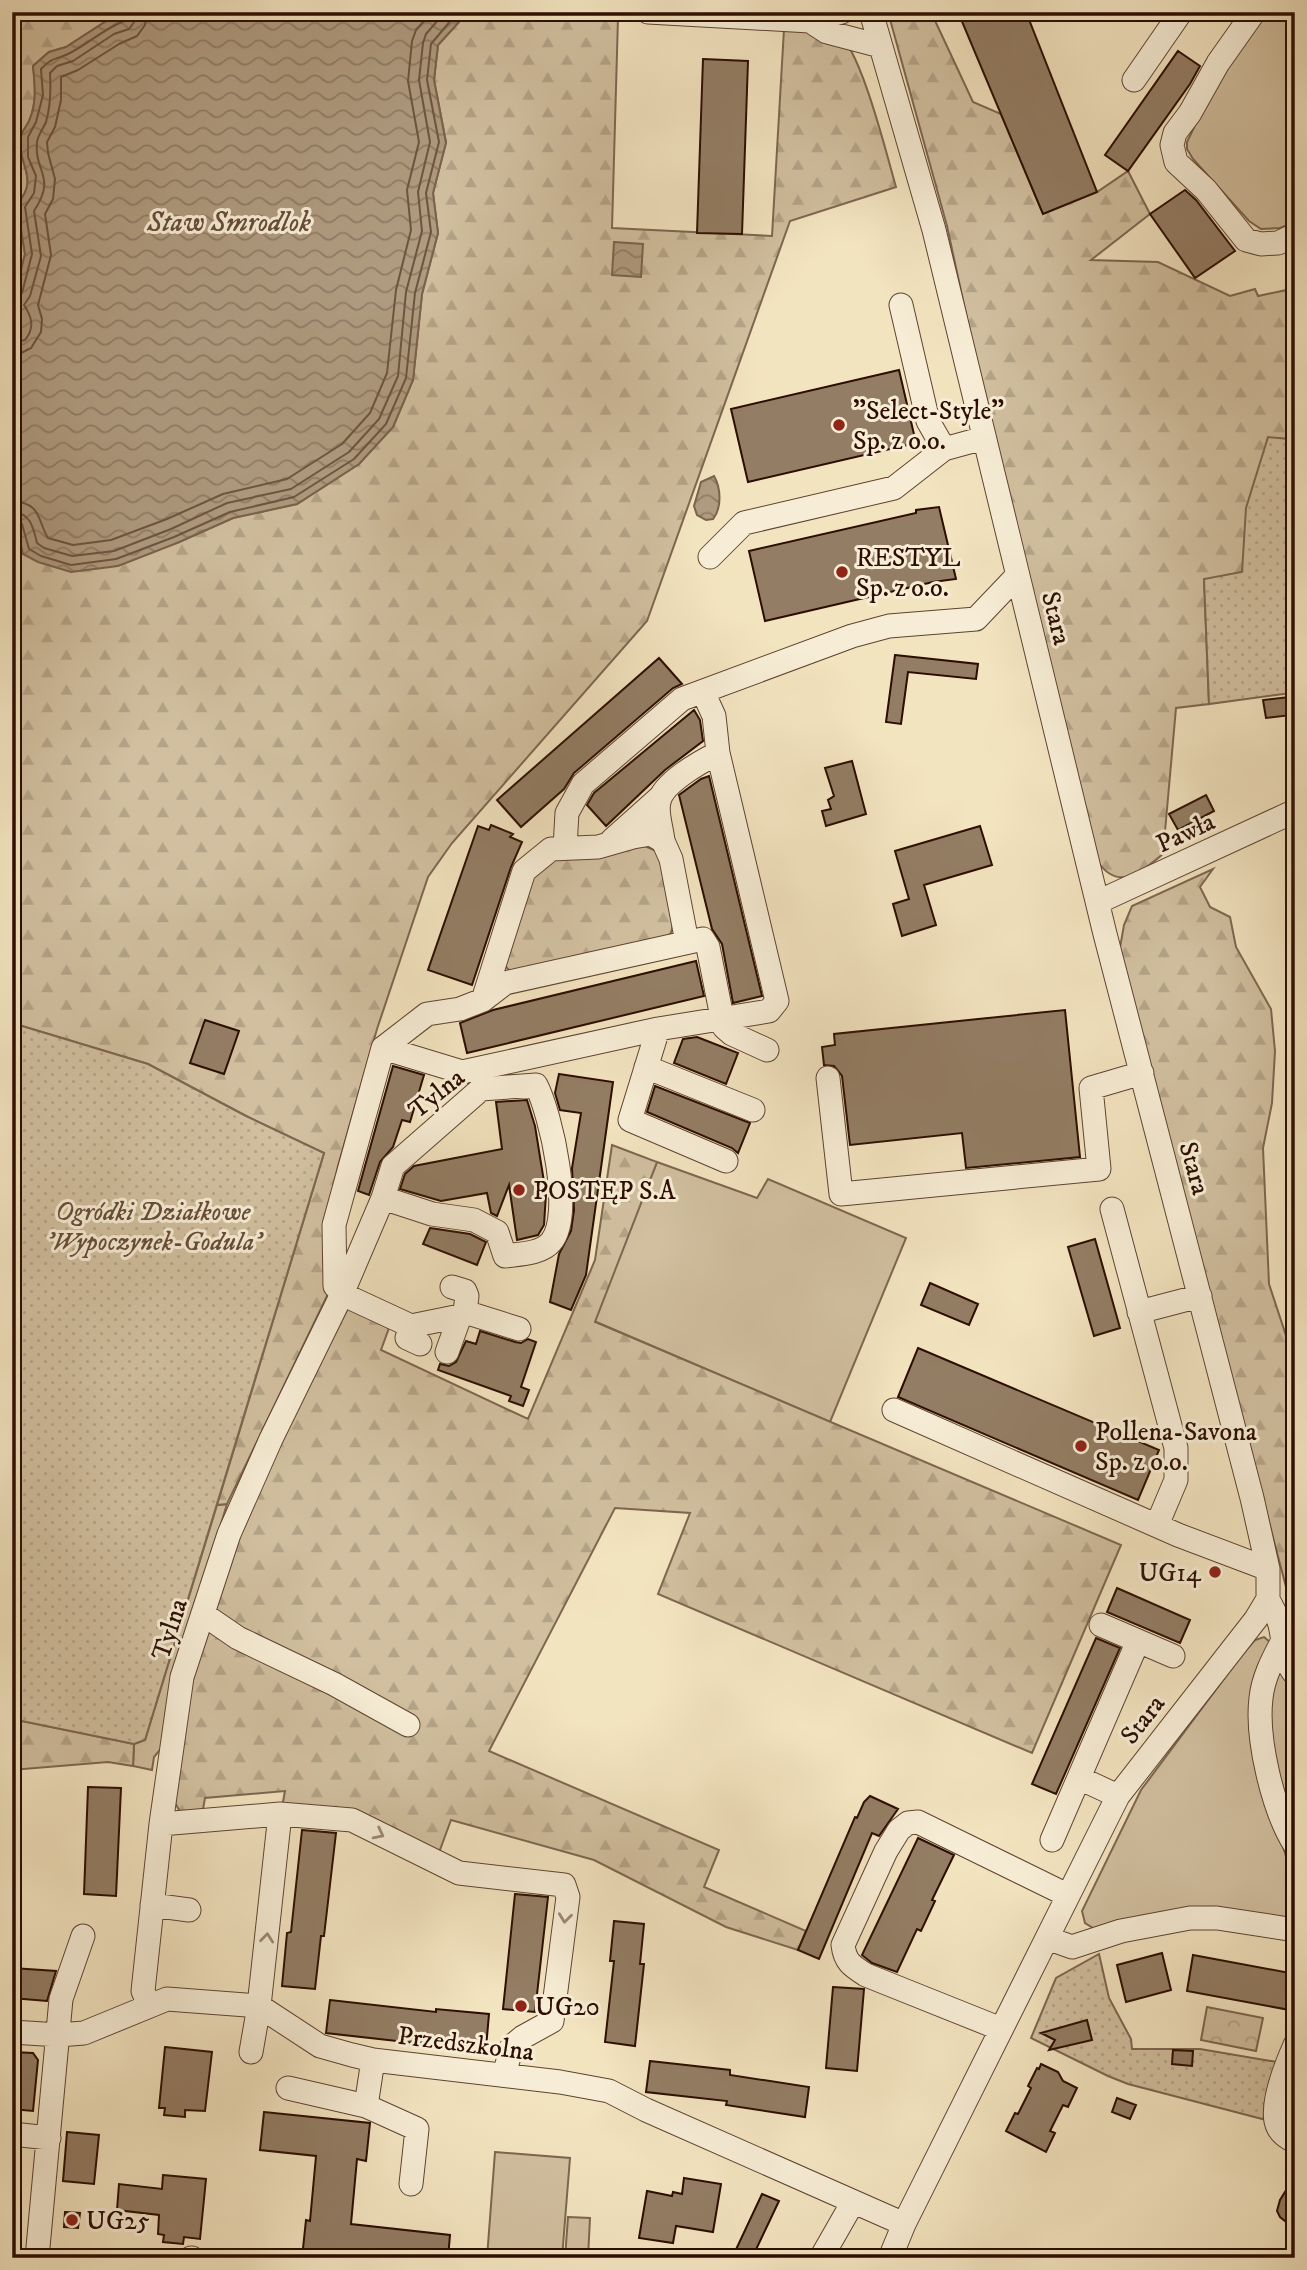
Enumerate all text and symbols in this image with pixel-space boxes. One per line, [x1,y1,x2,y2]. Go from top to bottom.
water label: Staw Smrodlok [146,205,311,240]
place label: "Select-Style" Sp. z o.o. [853,395,1004,458]
marker: "Select-Style" Sp. z o.o. [831,417,847,433]
place label: RESTYL Sp. z o.o. [856,542,961,605]
marker: RESTYL Sp. z o.o. [834,564,850,580]
street label: Stara [1033,588,1078,648]
street label: Pawła [1151,806,1220,861]
street label: Tylna [402,1062,472,1127]
street label: Stara [1171,1138,1216,1199]
place label: POSTĘP S.A [533,1175,676,1208]
marker: POSTĘP S.A [511,1182,527,1198]
park label: Ogródki Działkowe 'Wypoczynek-Godula' [45,1196,264,1259]
place label: Pollena-Savona Sp. z o.o. [1095,1416,1257,1479]
marker: Pollena-Savona Sp. z o.o. [1073,1438,1089,1454]
place label: UG14 [1138,1557,1202,1590]
marker: UG14 [1207,1564,1223,1580]
street label: Tylna [145,1595,196,1664]
street label: Stara [1114,1689,1173,1751]
one-way arrow [372,1825,385,1839]
one-way arrow [558,1912,573,1924]
one-way arrow [259,1932,274,1944]
place label: UG20 [535,1991,600,2024]
marker: UG20 [513,1998,529,2014]
street label: Przedszkolna [396,2020,536,2069]
place label: UG25 [86,2205,150,2238]
marker: UG25 [64,2212,80,2228]

